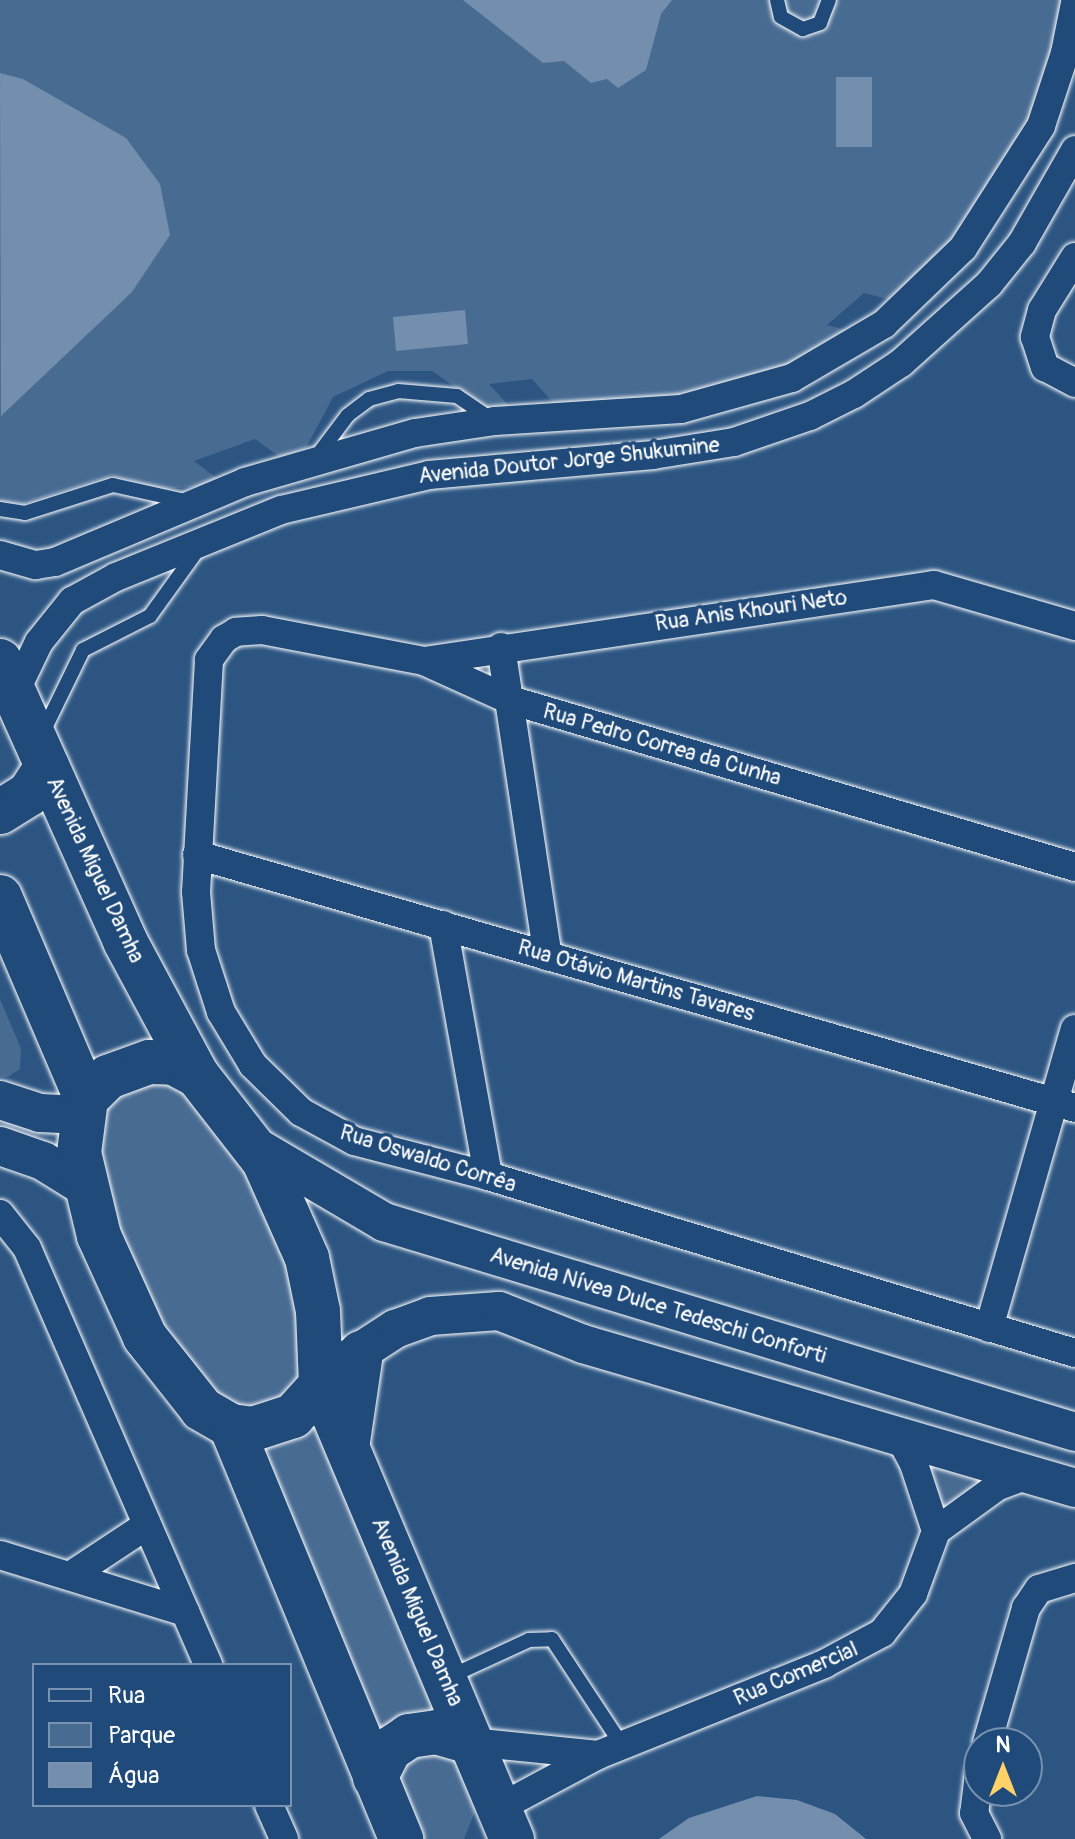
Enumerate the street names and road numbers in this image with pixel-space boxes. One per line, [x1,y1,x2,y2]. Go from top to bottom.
street label: Avenida Doutor Jorge Shukumine [417,432,721,490]
street label: Rua Anis Khouri Neto [653,584,849,638]
street label: Rua Pedro Correa da Cunha [540,698,784,792]
street label: Avenida Miguel Damha [40,773,150,967]
street label: Rua Otávio Martins Tavares [515,935,757,1027]
street label: Rua Oswaldo Corrêa [337,1120,519,1198]
street label: Avenida Nívea Dulce Tedeschi Conforti [487,1242,829,1370]
street label: Avenida Miguel Damha [365,1514,469,1710]
street label: Rua Comercial [730,1636,862,1712]

